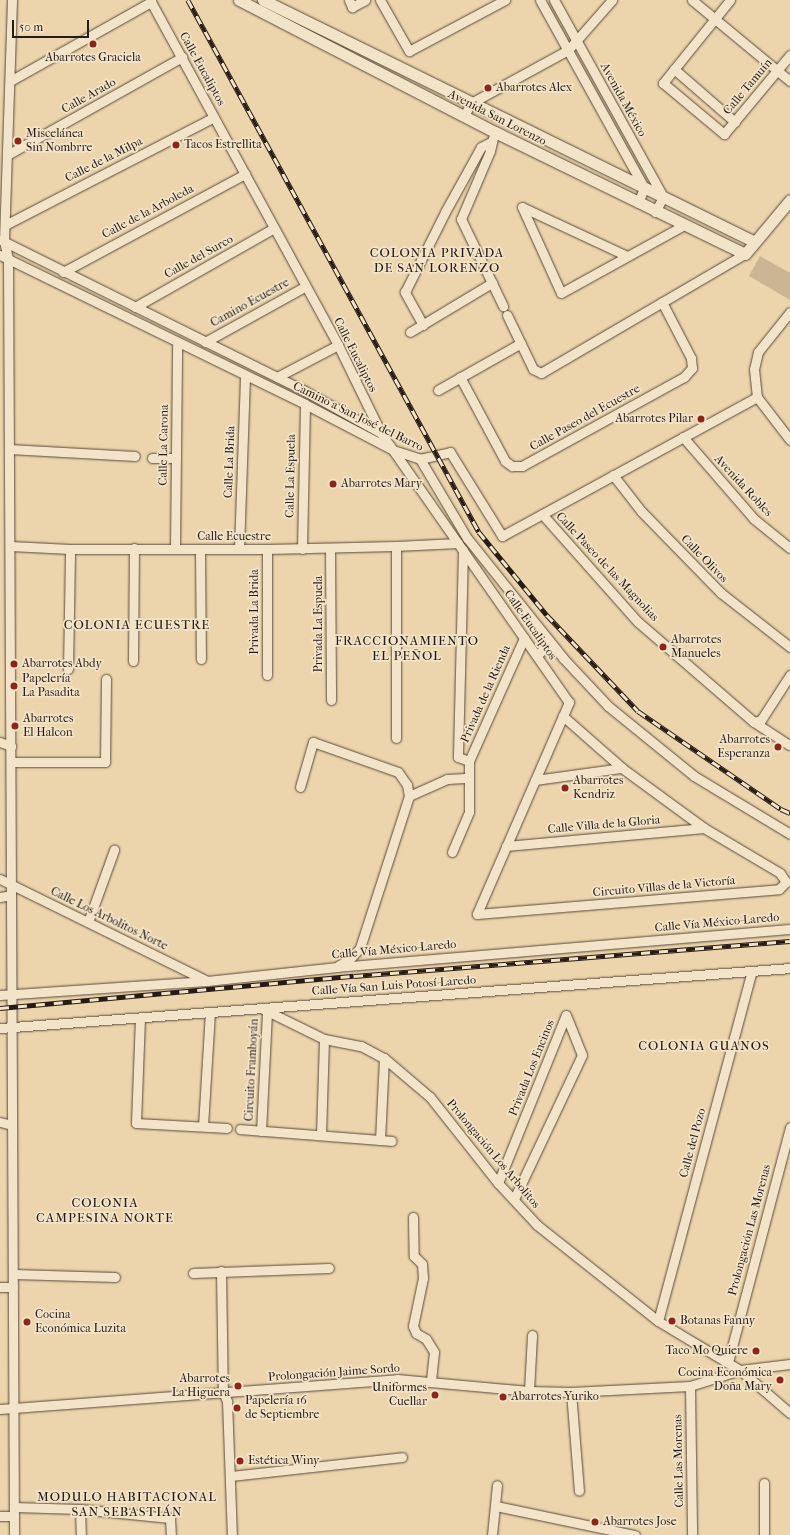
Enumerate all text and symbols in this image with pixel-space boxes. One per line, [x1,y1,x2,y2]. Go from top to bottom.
scale bar [14,12,91,38]
text: 50 m [19,20,43,34]
street label: Calle Eucaliptos [176,30,228,108]
marker: Abarrotes Graciela [88,39,98,49]
place label: Abarrotes Graciela [45,51,141,65]
street label: Calle Tamuín [720,56,776,118]
street label: Avenida México [597,61,649,139]
street label: Calle Arado [59,75,119,117]
place label: Abarrotes Alex [496,81,572,95]
marker: Abarrotes Alex [483,83,493,93]
street label: Avenida San Lorenzo [446,87,548,149]
place label: Miscelánea Sin Nombrre [26,127,92,155]
street label: Calle de la Milpa [63,134,145,186]
marker: Miscelánea Sin Nombrre [13,136,23,146]
place label: Tacos Estrellita [184,138,262,152]
marker: Tacos Estrellita [171,140,181,150]
street label: Calle de la Arboleda [100,182,196,242]
street label: Calle del Surco [162,232,236,282]
district label: COLONIA PRIVADA DE SAN LORENZO [370,246,504,277]
street label: Camino Ecuestre [208,275,292,331]
street label: Calle Eucaliptos [330,315,380,395]
street label: Camino a San José del Barro [290,379,426,455]
street label: Calle Paseo del Ecuestre [527,382,643,454]
street label: Calle La Carona [156,404,172,486]
place label: Abarrotes Pilar [615,412,693,426]
marker: Abarrotes Pilar [696,414,706,424]
street label: Calle La Brida [222,426,238,498]
street label: Calle La Espuela [283,434,299,518]
street label: Avenida Robles [711,452,775,520]
place label: Abarrotes Mary [341,477,422,491]
marker: Abarrotes Mary [328,479,338,489]
street label: Calle Paseo de las Magnolias [553,509,661,625]
street label: Calle Ecuestre [197,530,271,544]
street label: Calle Olivos [678,532,730,586]
street label: Privada La Brida [248,569,262,655]
street label: Privada La Espuela [312,576,326,672]
street label: Calle Eucaliptos [501,587,559,663]
district label: COLONIA ECUESTRE [64,617,210,633]
place label: Abarrotes Manueles [671,633,721,661]
district label: FRACCIONAMIENTO EL PEÑOL [335,634,479,665]
marker: Abarrotes Manueles [658,642,668,652]
street label: Privada de la Rienda [458,643,514,745]
place label: Abarrotes Abdy [22,657,102,671]
marker: Abarrotes Abdy [9,659,19,669]
place label: Papelería La Pasadita [22,672,80,700]
marker: Papelería La Pasadita [9,681,19,691]
place label: Abarrotes El Halcon [23,712,73,740]
marker: Abarrotes El Halcon [10,721,20,731]
place label: Abarrotes Esperanza [717,733,770,761]
marker: Abarrotes Esperanza [773,742,783,752]
place label: Abarrotes Kendriz [573,774,623,802]
marker: Abarrotes Kendriz [560,783,570,793]
street label: Calle Villa de la Gloria [547,813,661,837]
street label: Circuito Villas de la Victoría [592,874,736,900]
street label: Calle Los Arbolitos Norte [48,884,170,954]
street label: Calle Vía México-Laredo [654,910,780,936]
street label: Calle Vía México-Laredo [331,937,457,963]
street label: Calle Vía San Luis Potosí-Laredo [311,973,477,999]
street label: Circuito Framboyán [242,1018,262,1122]
street label: Privada Los Encinos [506,1018,558,1118]
district label: COLONIA GUANOS [638,1038,770,1054]
street label: Prolongación Los Arbolitos [443,1097,543,1211]
street label: Calle del Pozo [677,1107,709,1179]
street label: Prolongación Las Morenas [726,1163,774,1297]
district label: COLONIA CAMPESINA NORTE [36,1196,174,1227]
place label: Cocina Económica Luzita [35,1308,126,1336]
place label: Botanas Fanny [680,1314,755,1328]
marker: Botanas Fanny [667,1316,677,1326]
marker: Cocina Económica Luzita [22,1317,32,1327]
place label: Taco Mo Quiere [666,1344,748,1358]
marker: Taco Mo Quiere [751,1346,761,1356]
street label: Prolongación Jaime Sordo [268,1361,400,1385]
place label: Cocina Económica Doña Mary [678,1366,772,1394]
place label: Abarrotes La Higuera [172,1372,230,1400]
marker: Cocina Económica Doña Mary [775,1375,785,1385]
marker: Abarrotes La Higuera [233,1381,243,1391]
place label: Uniformes Cuellar [372,1381,427,1409]
marker: Uniformes Cuellar [430,1390,440,1400]
place label: Abarrotes Yuriko [511,1390,599,1404]
marker: Abarrotes Yuriko [498,1392,508,1402]
place label: Papelería 16 de Septiembre [245,1394,319,1422]
marker: Papelería 16 de Septiembre [232,1403,242,1413]
street label: Calle Las Morenas [671,1414,687,1508]
place label: Estética Winy [248,1454,319,1468]
marker: Estética Winy [235,1456,245,1466]
district label: MODULO HABITACIONAL SAN SEBASTIÁN [37,1490,217,1521]
place label: Abarrotes Jose [603,1515,677,1529]
marker: Abarrotes Jose [590,1517,600,1527]

